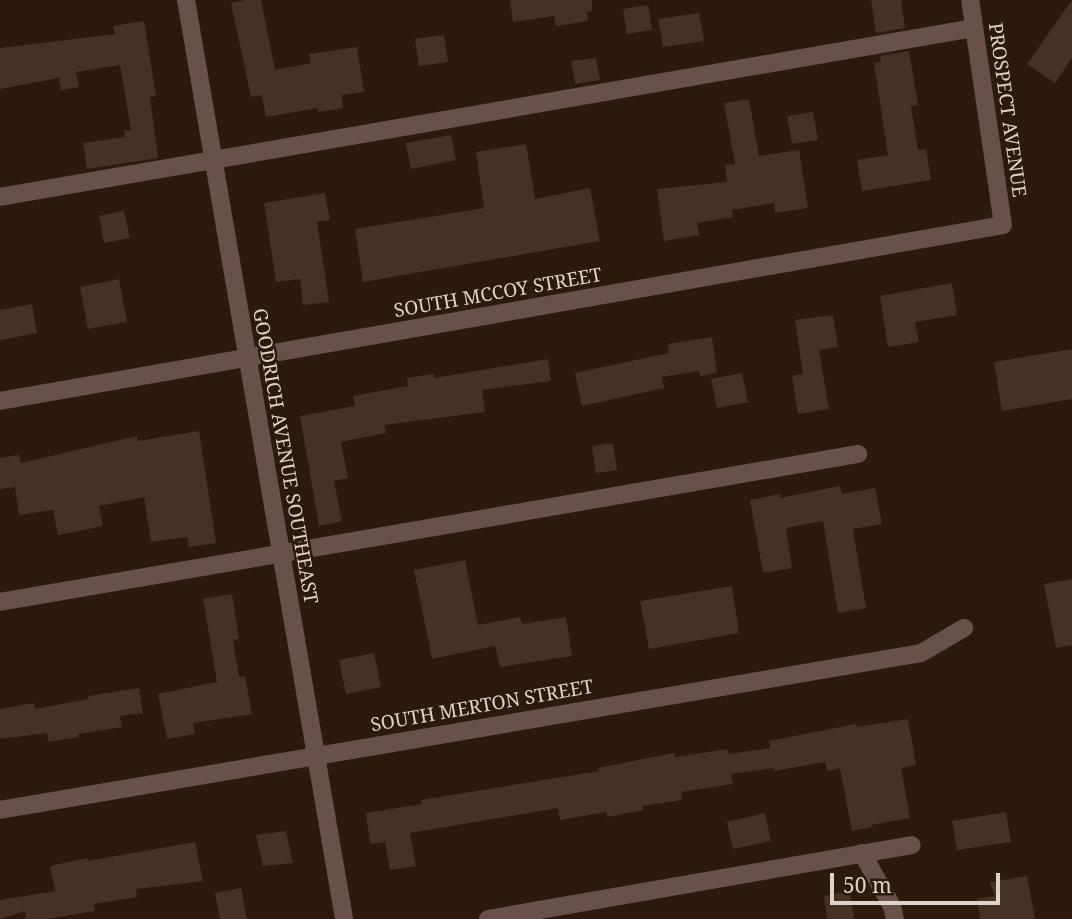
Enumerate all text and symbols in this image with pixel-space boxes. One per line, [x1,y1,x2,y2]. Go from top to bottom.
street label: PROSPECT AVENUE [983,21,1031,199]
street label: SOUTH MCCOY STREET [392,263,604,323]
street label: GOODRICH AVENUE SOUTHEAST [248,306,322,606]
street label: SOUTH MERTON STREET [369,675,595,737]
scale bar [834,860,1004,904]
text: 50 m [843,871,892,899]

